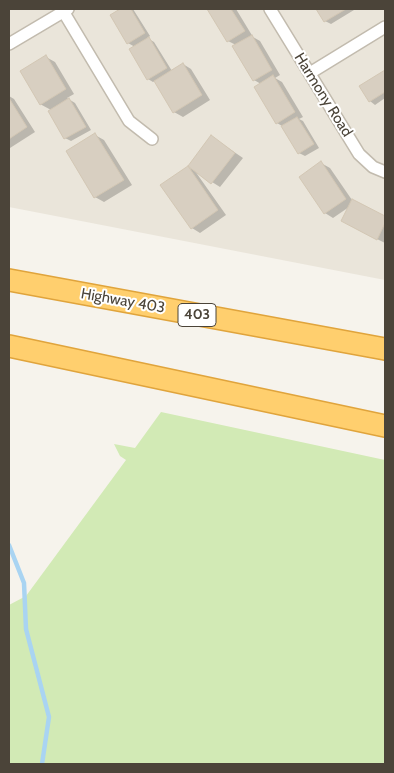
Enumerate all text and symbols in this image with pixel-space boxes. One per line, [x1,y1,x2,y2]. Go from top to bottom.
street label: Harmony Road [290,50,356,140]
street label: Highway 403 [80,285,166,317]
road number: 403 [178,304,216,326]

